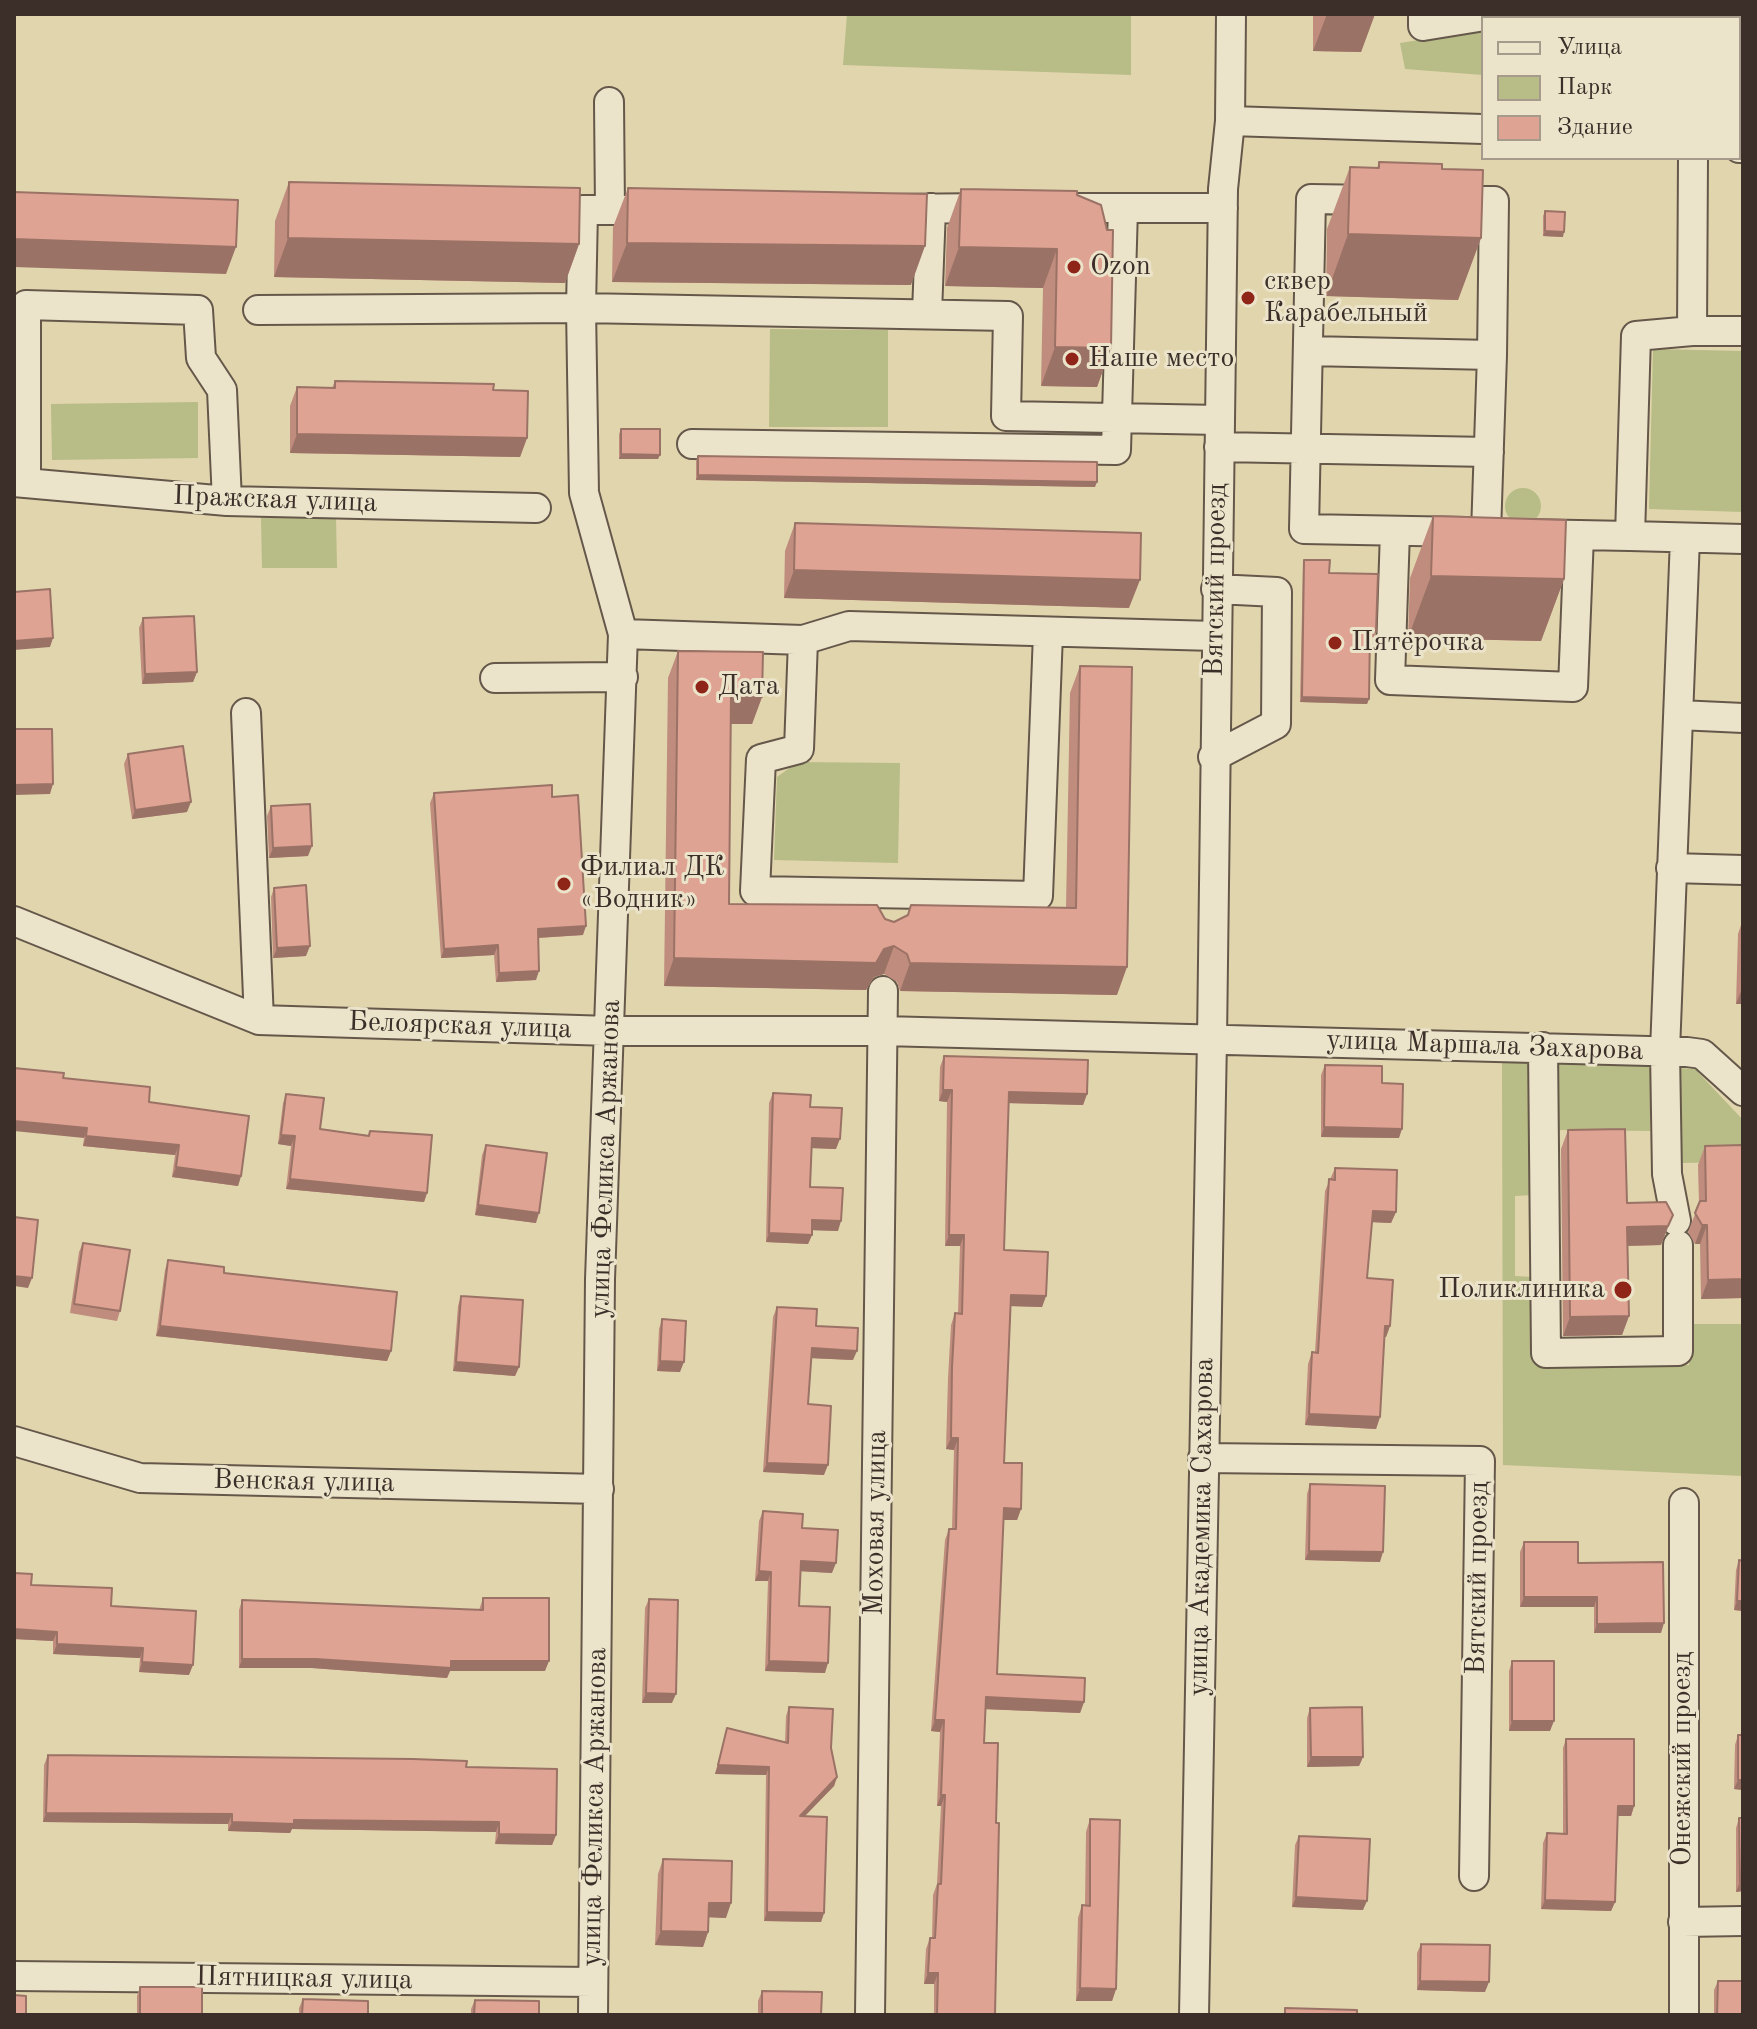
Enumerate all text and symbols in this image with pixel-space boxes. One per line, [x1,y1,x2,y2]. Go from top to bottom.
legend [1481,16,1741,160]
text: Улица [1557,36,1622,60]
text: Парк [1557,76,1612,100]
text: Здание [1557,116,1633,140]
place label: Ozon [1090,250,1151,284]
marker: Ozon [1065,258,1083,276]
place label: сквер Карабельный [1264,265,1428,331]
marker: сквер Карабельный [1239,289,1257,307]
place label: Наше место [1088,342,1234,376]
marker: Наше место [1063,350,1081,368]
street label: Пражская улица [172,480,378,520]
street label: Вятский проезд [1198,483,1234,677]
place label: Пятёрочка [1351,626,1484,660]
marker: Пятёрочка [1326,634,1344,652]
place label: Дата [718,670,780,704]
marker: Дата [693,678,711,696]
place label: Филиал ДК «Водник» [580,851,725,917]
marker: Филиал ДК «Водник» [555,875,573,893]
street label: улица Феликса Аржанова [584,999,628,1319]
street label: Белоярская улица [348,1005,572,1047]
street label: улица Маршала Захарова [1326,1024,1644,1068]
place label: Поликлиника [1438,1273,1605,1307]
marker: Поликлиника [1612,1279,1634,1301]
street label: улица Академика Сахарова [1182,1357,1222,1697]
street label: Моховая улица [858,1430,894,1616]
street label: Венская улица [213,1464,395,1500]
street label: Вятский проезд [1460,1481,1496,1675]
street label: улица Феликса Аржанова [575,1647,615,1967]
street label: Онежский проезд [1666,1652,1700,1866]
street label: Пятницкая улица [195,1960,413,1998]

